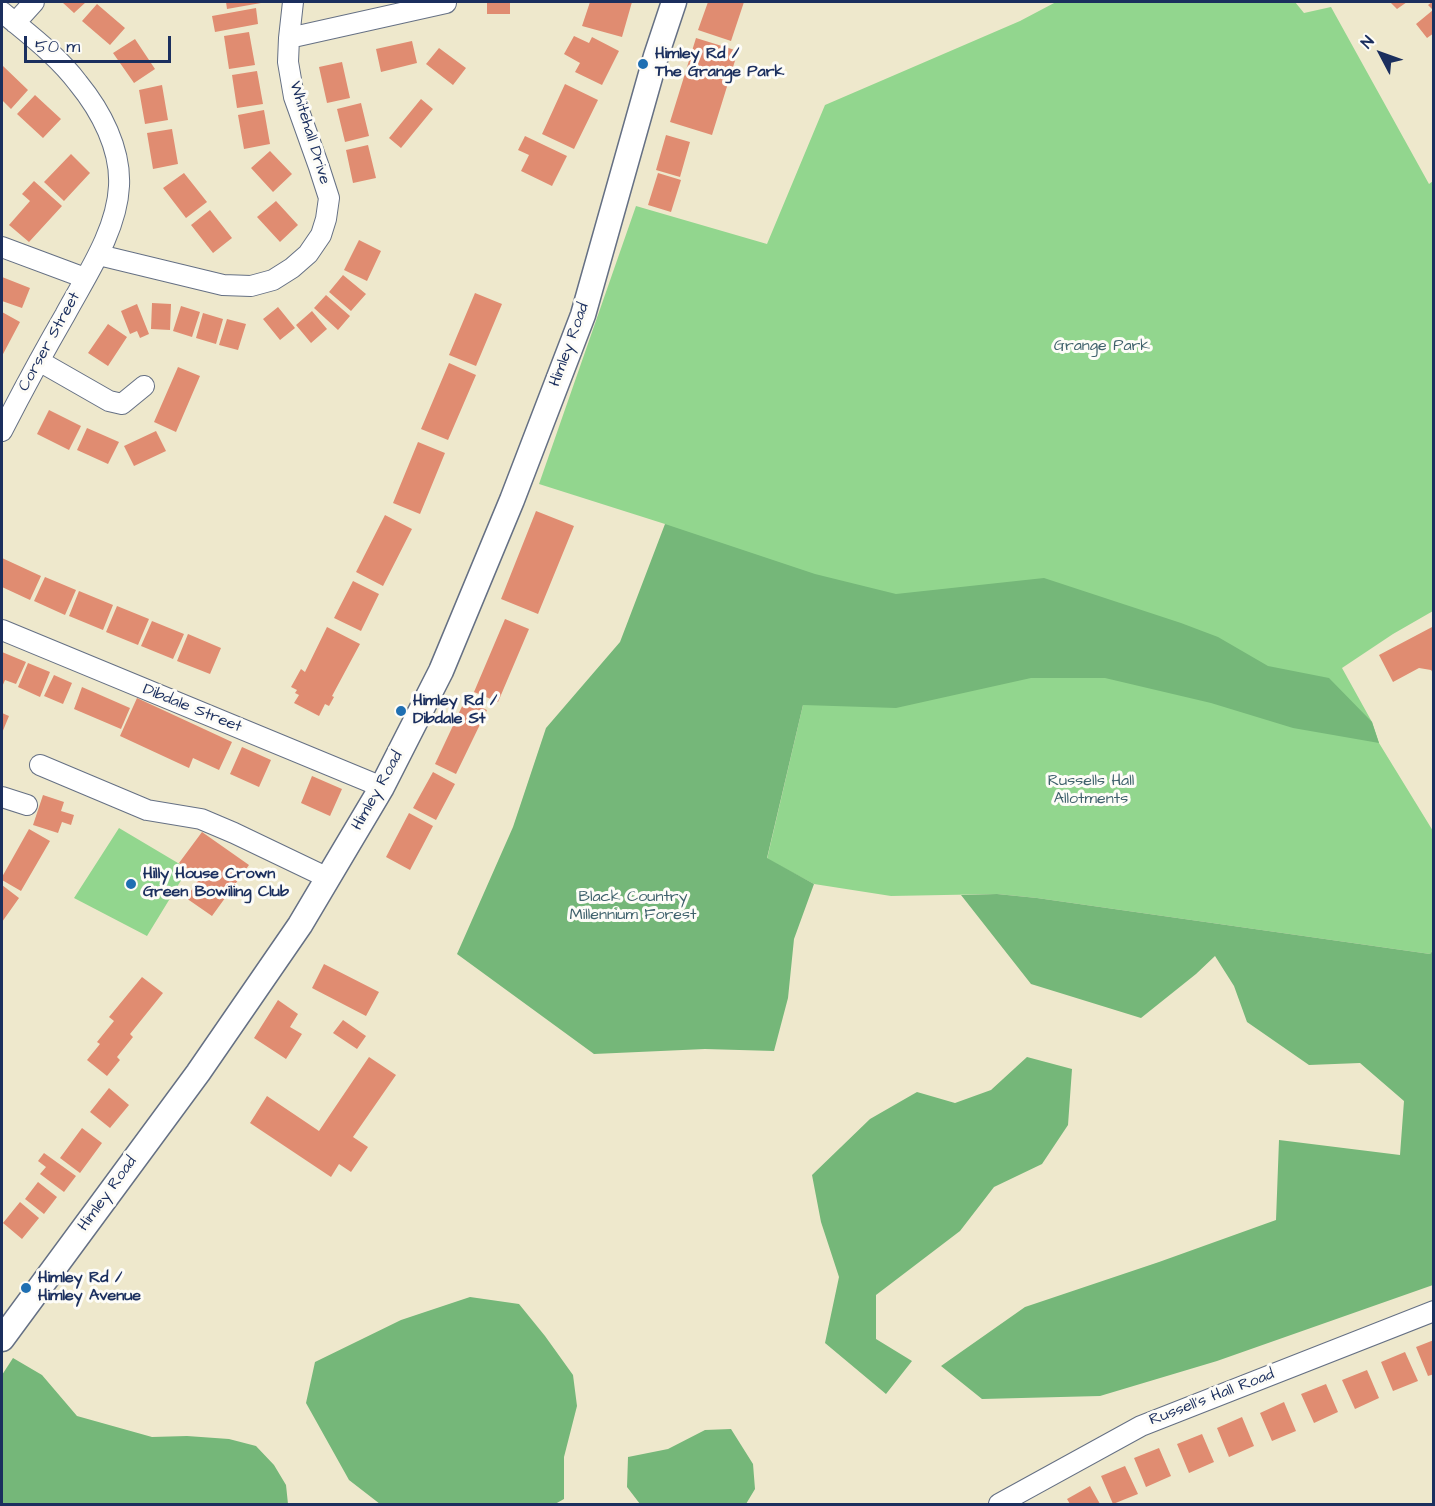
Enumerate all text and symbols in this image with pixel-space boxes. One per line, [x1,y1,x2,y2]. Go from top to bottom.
scale bar [27,24,174,62]
north arrow [1351,24,1411,84]
text: N [1356,31,1379,53]
text: 50 m [35,34,80,59]
place label: Himley Rd / The Grange Park [655,45,784,83]
marker: Himley Rd / The Grange Park [636,57,650,71]
street label: Whitehall Drive [284,79,334,187]
street label: Corser Street [15,289,85,395]
street label: Himley Road [546,301,594,389]
park label: Grange Park [1054,337,1150,357]
street label: Dibdale Street [140,680,244,738]
place label: Himley Rd / Dibdale St [413,692,497,730]
marker: Himley Rd / Dibdale St [394,704,408,718]
street label: Himley Road [348,748,408,834]
park label: Russells Hall Allotments [1048,772,1134,810]
place label: Hilly House Crown Green Bowiling Club [143,865,289,903]
marker: Hilly House Crown Green Bowiling Club [124,877,138,891]
park label: Black Country Millennium Forest [570,888,696,926]
street label: Himley Road [74,1153,142,1235]
place label: Himley Rd / Himley Avenue [38,1269,141,1307]
marker: Himley Rd / Himley Avenue [19,1281,33,1295]
street label: Russell's Hall Road [1147,1365,1277,1431]

